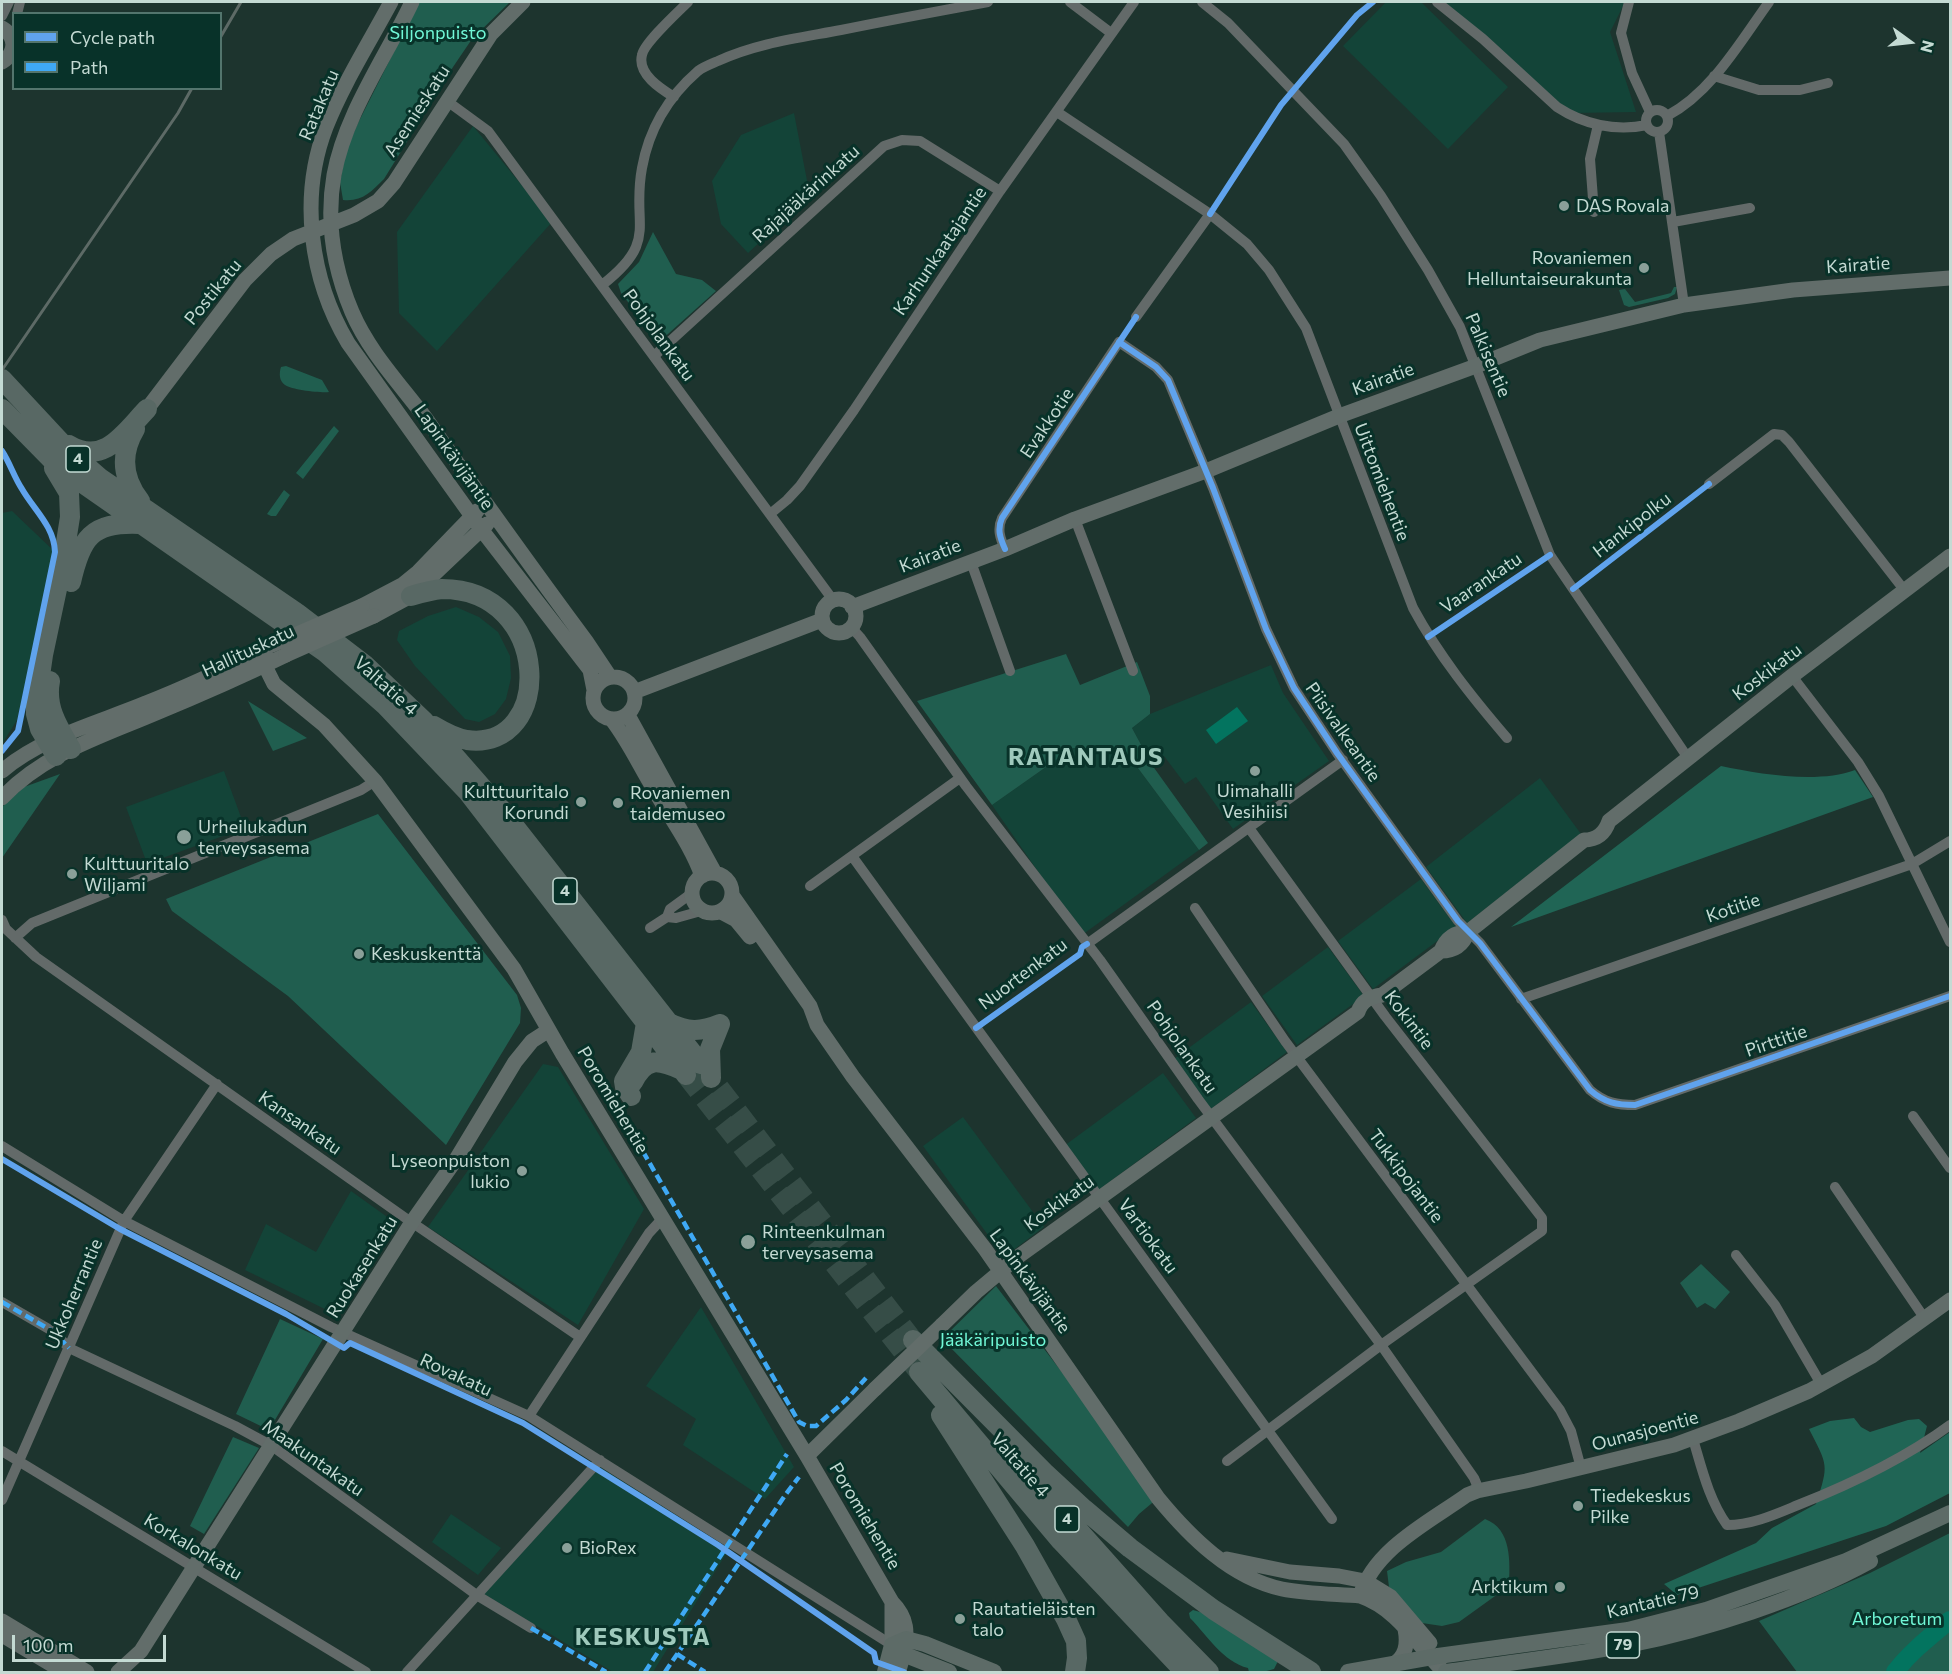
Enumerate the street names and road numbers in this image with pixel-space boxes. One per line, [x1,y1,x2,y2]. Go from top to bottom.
street label: Asemieskatu [379,61,455,161]
street label: Ratakatu [294,66,344,144]
street label: Rajajääkärinkatu [748,140,864,248]
street label: Karhunkaatajantie [889,183,991,319]
street label: Kairatie [1825,252,1891,278]
street label: Postikatu [180,255,246,329]
street label: Pohjolankatu [618,285,700,385]
street label: Palkisentie [1461,310,1515,400]
street label: Kairatie [1349,358,1417,400]
street label: Evakkotie [1016,384,1078,462]
street label: Lapinkävijäntie [410,400,498,514]
street label: Uittomiehentie [1350,420,1414,544]
road number: 4 [66,446,90,472]
street label: Hankipolku [1589,488,1675,562]
street label: Kairatie [896,534,964,578]
street label: Vaarankatu [1436,548,1526,618]
street label: Hallituskatu [199,620,297,682]
street label: Koskikatu [1728,639,1806,705]
street label: Valtatie 4 [350,652,422,720]
street label: Piisivalkeantie [1301,678,1385,786]
road number: 4 [553,878,577,904]
street label: Kotitie [1703,889,1763,927]
street label: Nuortenkatu [974,934,1072,1014]
street label: Kokintie [1380,986,1438,1054]
street label: Pohjolankatu [1142,996,1222,1098]
street label: Pirttitie [1742,1020,1810,1062]
street label: Poromiehentie [573,1043,653,1157]
street label: Kansankatu [254,1087,346,1159]
street label: Tukkipojantie [1364,1125,1448,1227]
street label: Koskikatu [1020,1170,1098,1236]
street label: Vartiokatu [1114,1194,1182,1278]
street label: Ruokasenkatu [322,1212,402,1322]
street label: Lapinkävijäntie [985,1225,1075,1337]
street label: Ukkoherrantie [41,1235,107,1353]
street label: Rovakatu [417,1349,495,1401]
street label: Ounasjoentie [1589,1406,1701,1456]
street label: Maakuntakatu [258,1415,368,1501]
street label: Valtatie 4 [986,1429,1054,1501]
street label: Poromiehentie [825,1459,905,1573]
road number: 4 [1055,1506,1079,1532]
street label: Korkalonkatu [140,1509,246,1585]
street label: Kantatie 79 [1605,1581,1701,1623]
road number: 79 [1606,1632,1640,1658]

